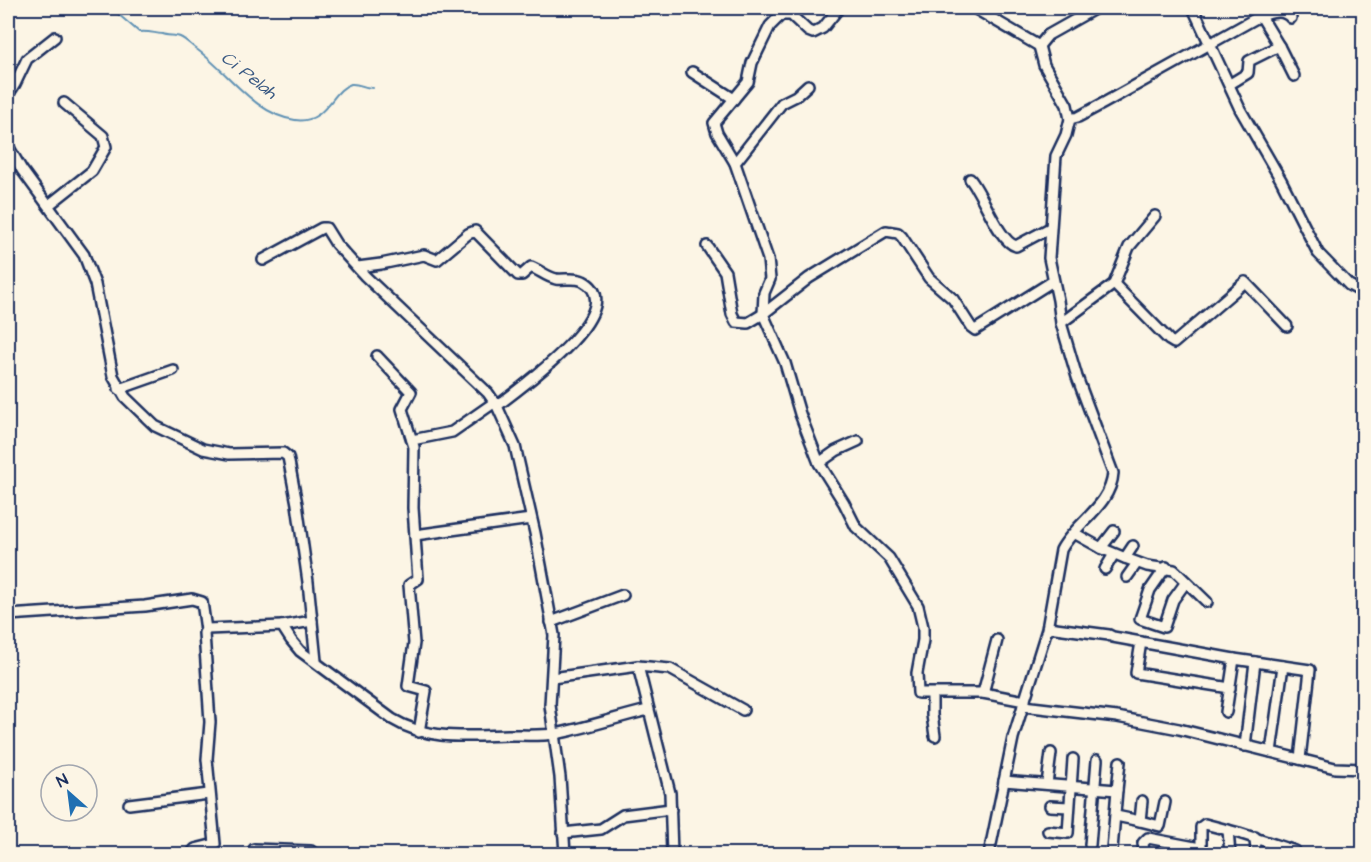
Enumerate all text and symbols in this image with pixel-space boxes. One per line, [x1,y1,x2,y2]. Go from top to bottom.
water label: Ci Pelah [216,45,283,105]
north arrow [39,763,99,823]
text: N [53,769,72,793]

